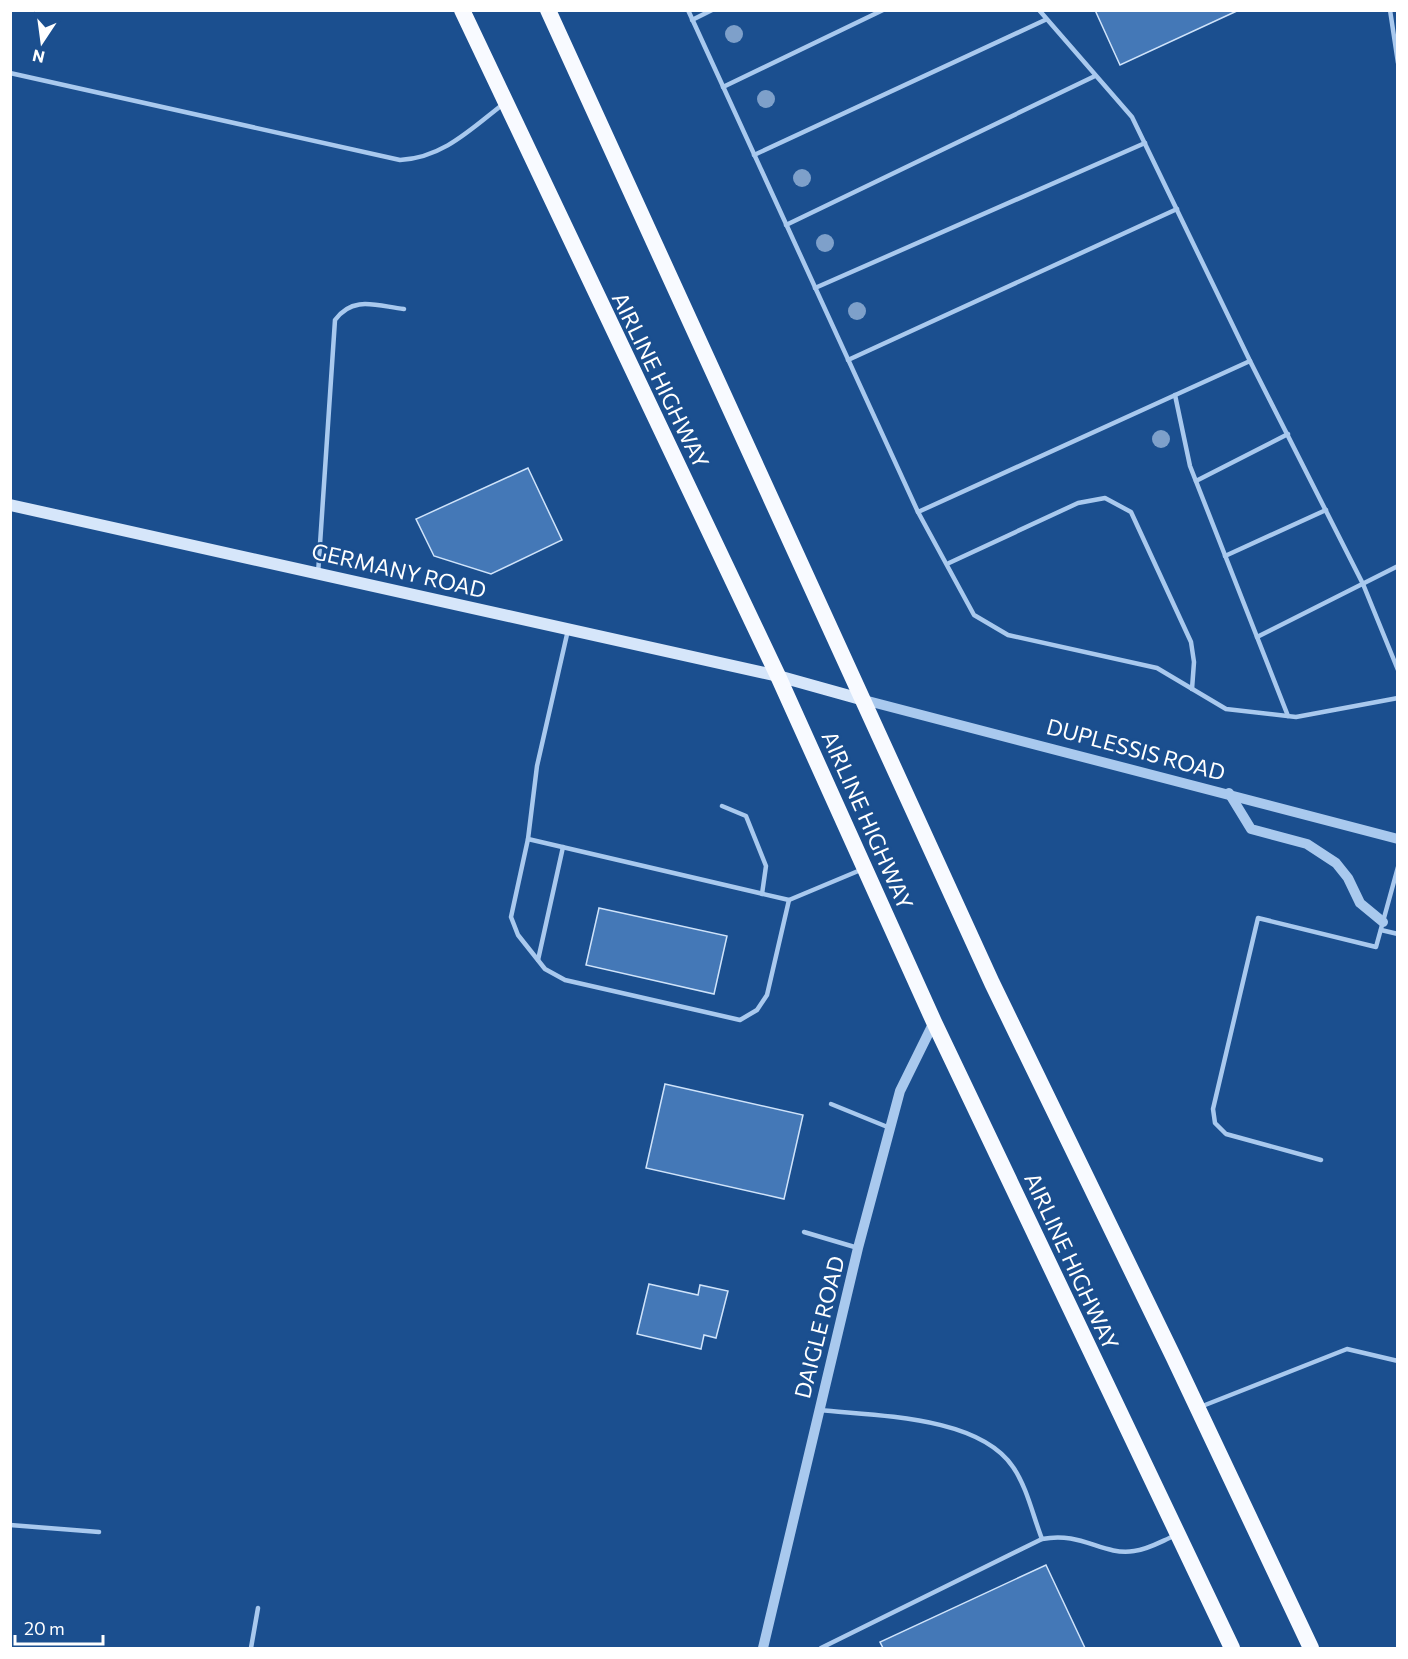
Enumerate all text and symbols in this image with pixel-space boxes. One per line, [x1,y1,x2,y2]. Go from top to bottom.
north arrow [12,12,72,72]
text: N [31,46,46,68]
street label: AIRLINE HIGHWAY [607,288,715,472]
street label: GERMANY ROAD [309,537,489,603]
street label: DUPLESSIS ROAD [1044,712,1228,786]
street label: AIRLINE HIGHWAY [817,727,919,913]
street label: AIRLINE HIGHWAY [1019,1168,1125,1354]
street label: DAIGLE ROAD [788,1253,850,1401]
scale bar [15,1608,104,1646]
text: 20 m [24,1617,65,1639]

